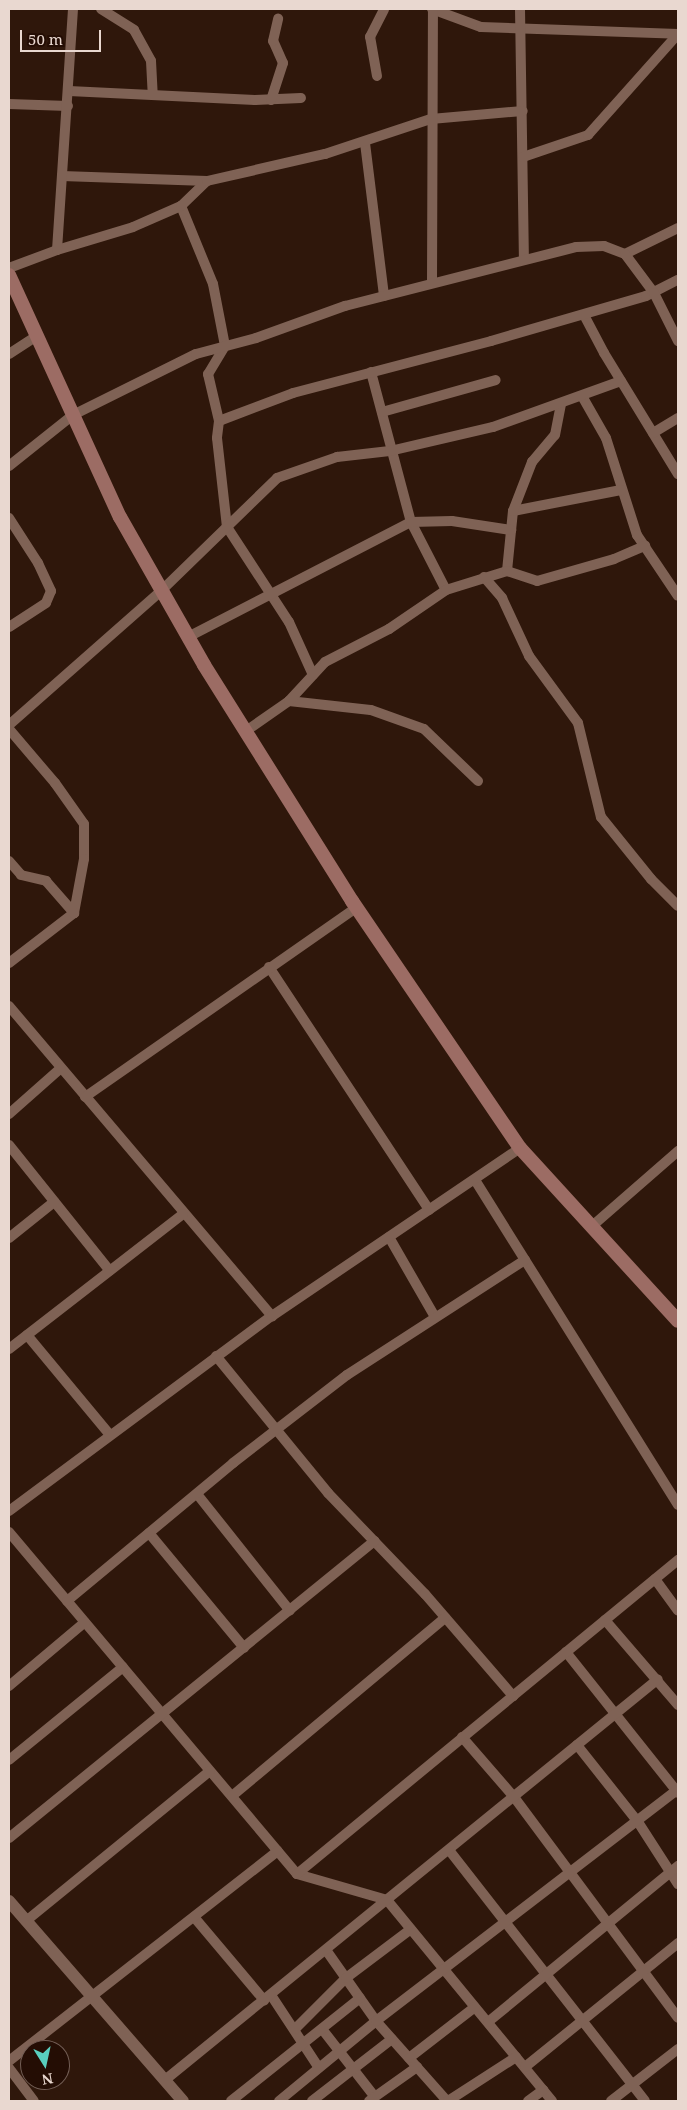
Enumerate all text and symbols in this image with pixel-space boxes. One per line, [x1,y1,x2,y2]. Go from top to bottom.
scale bar [22,20,104,52]
text: 50 m [28,29,63,49]
north arrow [20,2040,70,2090]
text: N [40,2069,55,2090]

